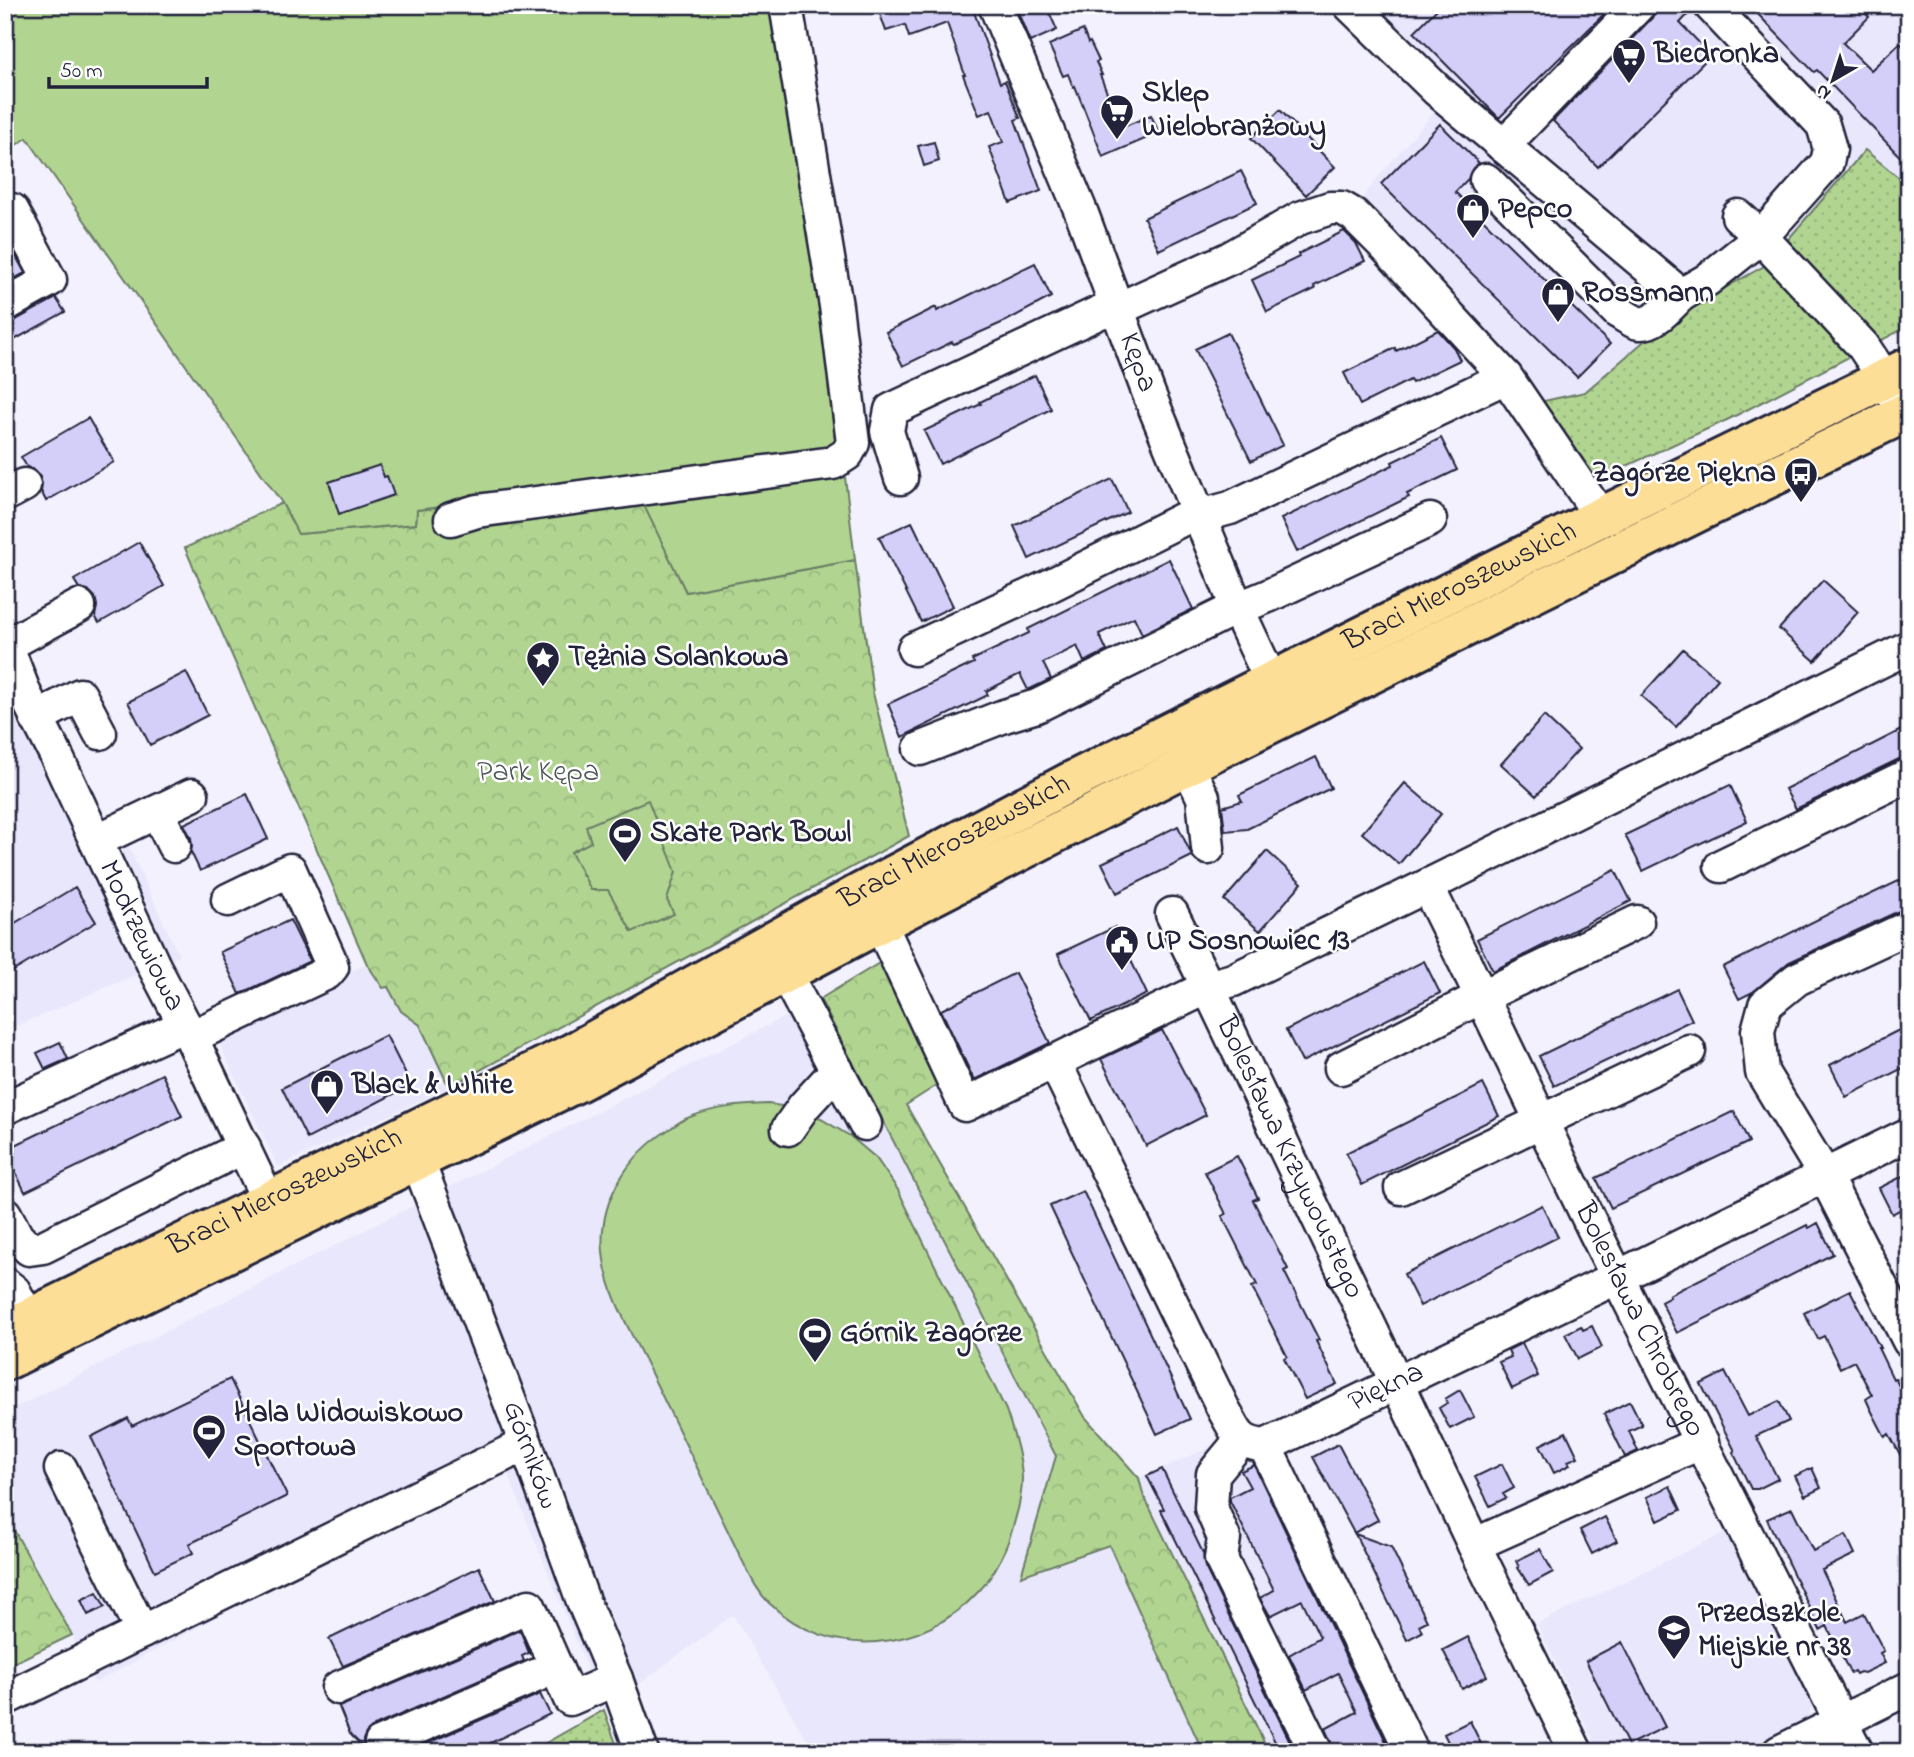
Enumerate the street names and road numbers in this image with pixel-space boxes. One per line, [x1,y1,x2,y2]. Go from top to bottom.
street label: Kępa [1106,327,1169,399]
street label: Braci Mieroszewskich [1335,510,1585,665]
street label: Braci Mieroszewskich [830,763,1079,923]
street label: Modrzewiowa [86,853,196,1019]
street label: Bolesława Krzywoustego [1203,1008,1376,1306]
street label: Braci Mieroszewskich [160,1117,410,1270]
street label: Bolesława Chrobrego [1561,1194,1716,1445]
street label: Piękna [1341,1351,1431,1425]
street label: Górników [490,1395,570,1515]

